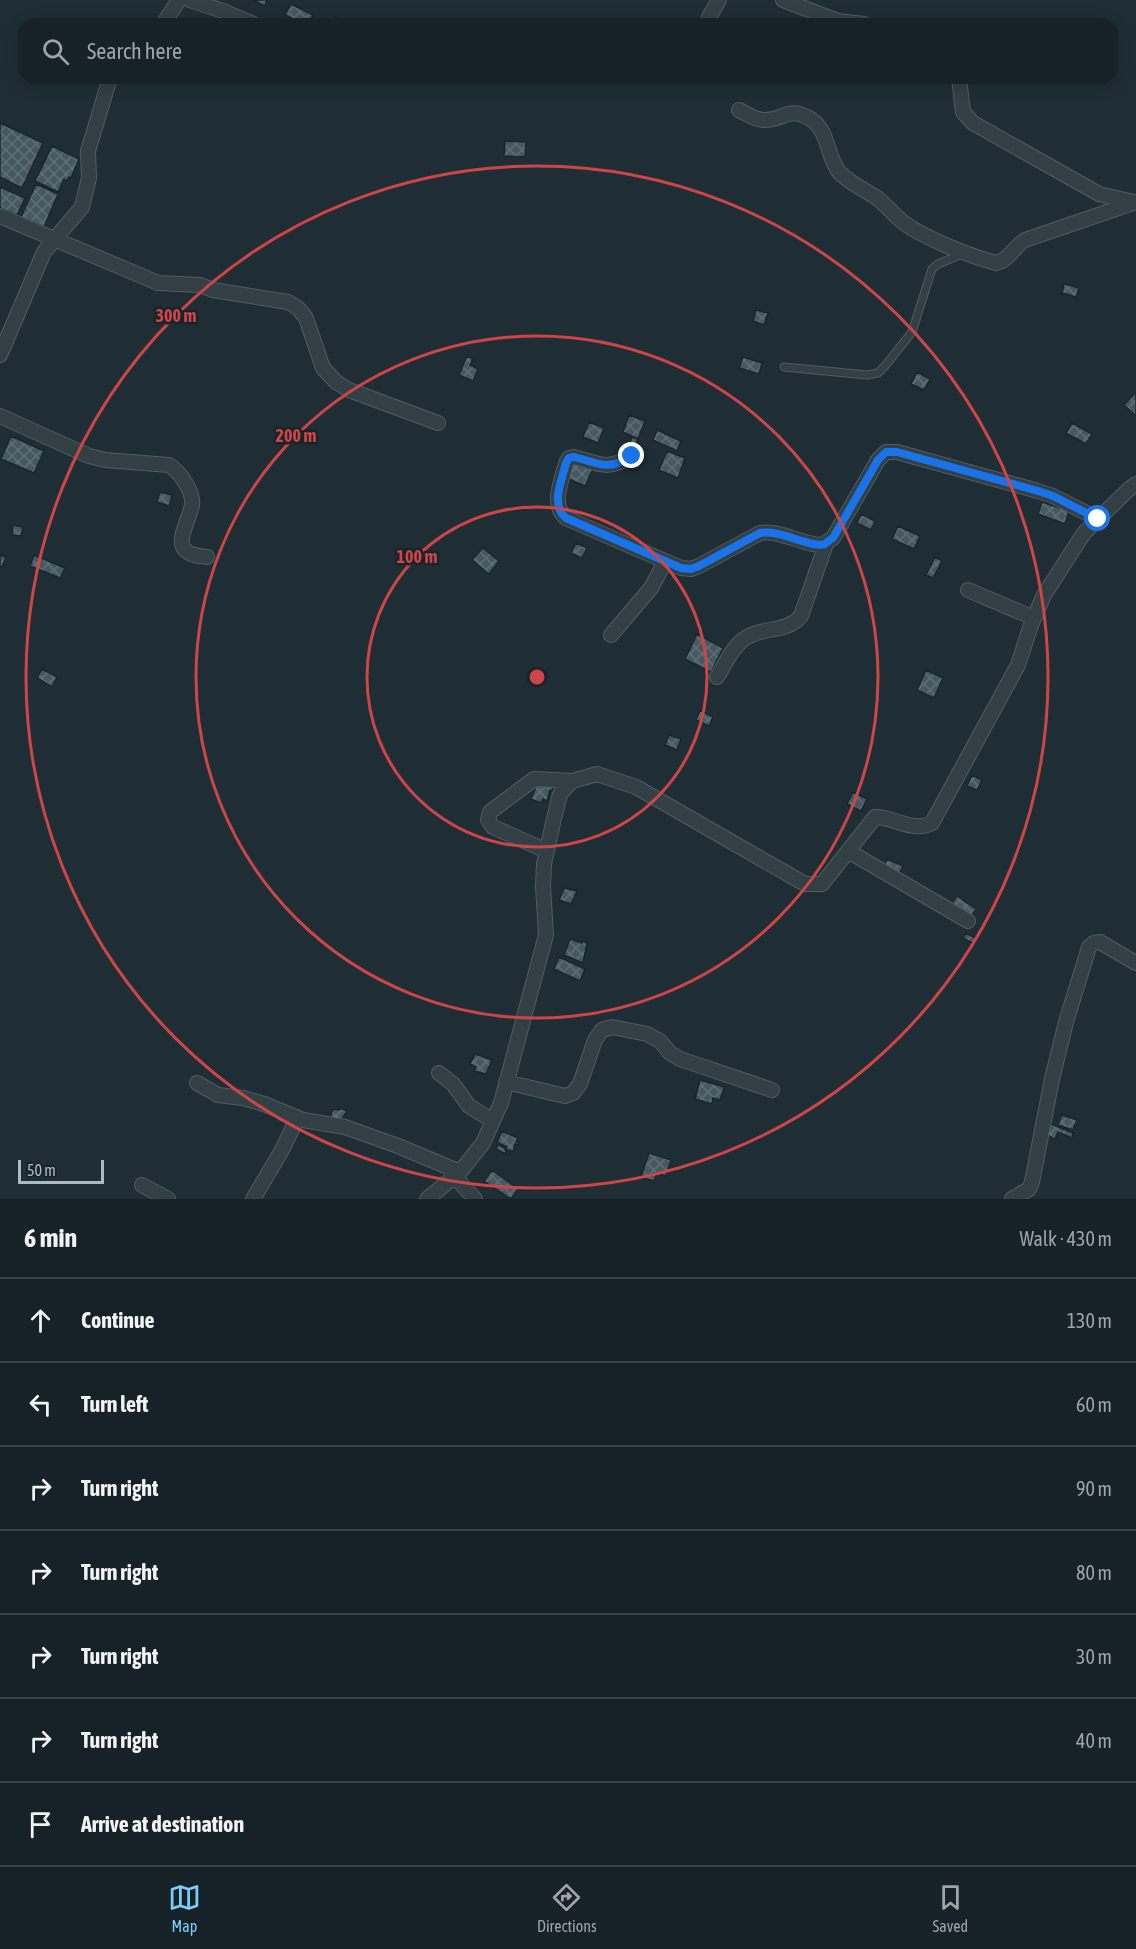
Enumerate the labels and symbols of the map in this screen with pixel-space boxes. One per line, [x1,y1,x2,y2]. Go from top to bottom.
text: 300 m [156,305,196,326]
text: 200 m [276,425,316,446]
route end [618,442,644,468]
route start [1084,505,1110,531]
text: 100 m [397,546,437,567]
centre of rings [527,667,547,687]
scale bar [18,1157,104,1184]

